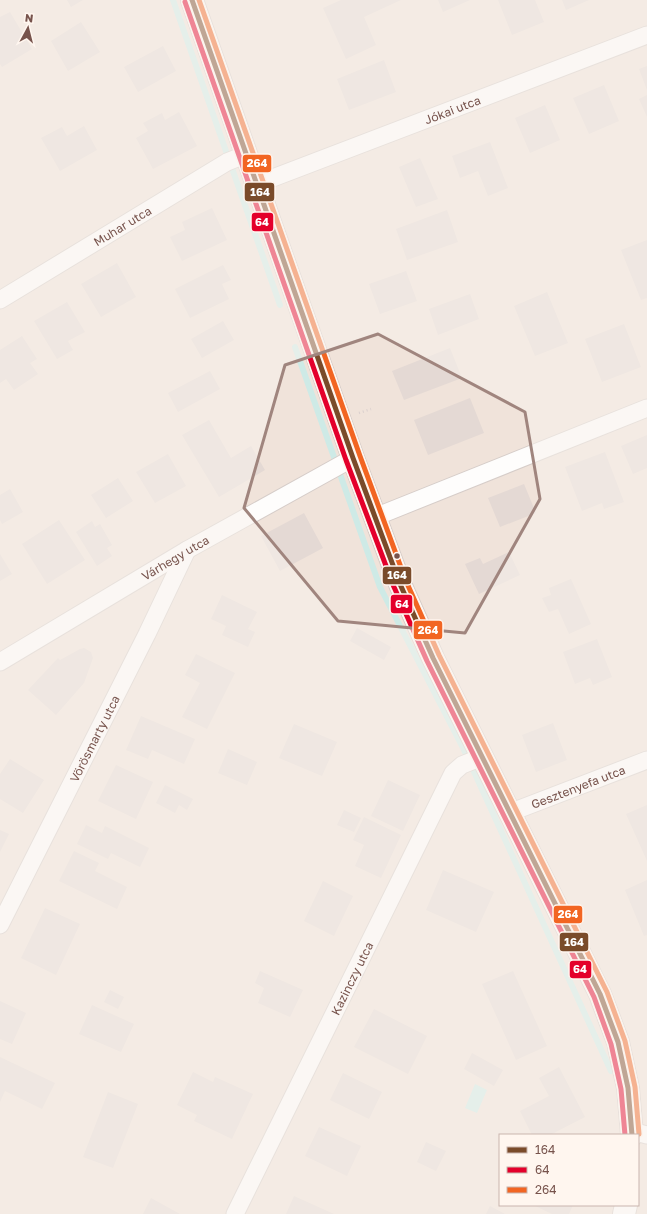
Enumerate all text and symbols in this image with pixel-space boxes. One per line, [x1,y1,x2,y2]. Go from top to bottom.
north arrow [8,8,48,48]
text: N [24,11,34,25]
street label: Jókai utca [422,92,482,127]
line badge: 264 [242,154,272,173]
text: 264 [247,156,267,169]
line badge: 164 [244,182,275,202]
text: 164 [250,185,270,198]
street label: Muhar utca [91,202,154,249]
line badge: 64 [251,212,274,232]
text: 64 [255,215,269,228]
street label: Várhegy utca [139,532,212,583]
unlabelled marker [392,551,402,561]
line badge: 164 [382,566,412,585]
text: 164 [387,568,407,581]
line badge: 64 [390,594,413,614]
text: 64 [395,597,409,610]
line badge: 264 [413,620,443,640]
text: 264 [418,623,438,636]
street label: Vörösmarty utca [66,693,122,784]
street label: Gesztenyefa utca [529,762,627,811]
line badge: 264 [553,905,583,924]
text: 264 [558,907,578,920]
line badge: 164 [559,932,589,952]
text: 164 [564,935,584,948]
street label: Kazinczy utca [327,939,376,1017]
line badge: 64 [569,960,592,979]
text: 64 [573,962,587,975]
legend [499,1134,639,1206]
text: 164 [535,1142,555,1157]
text: 64 [535,1162,550,1177]
text: 264 [535,1182,557,1197]

